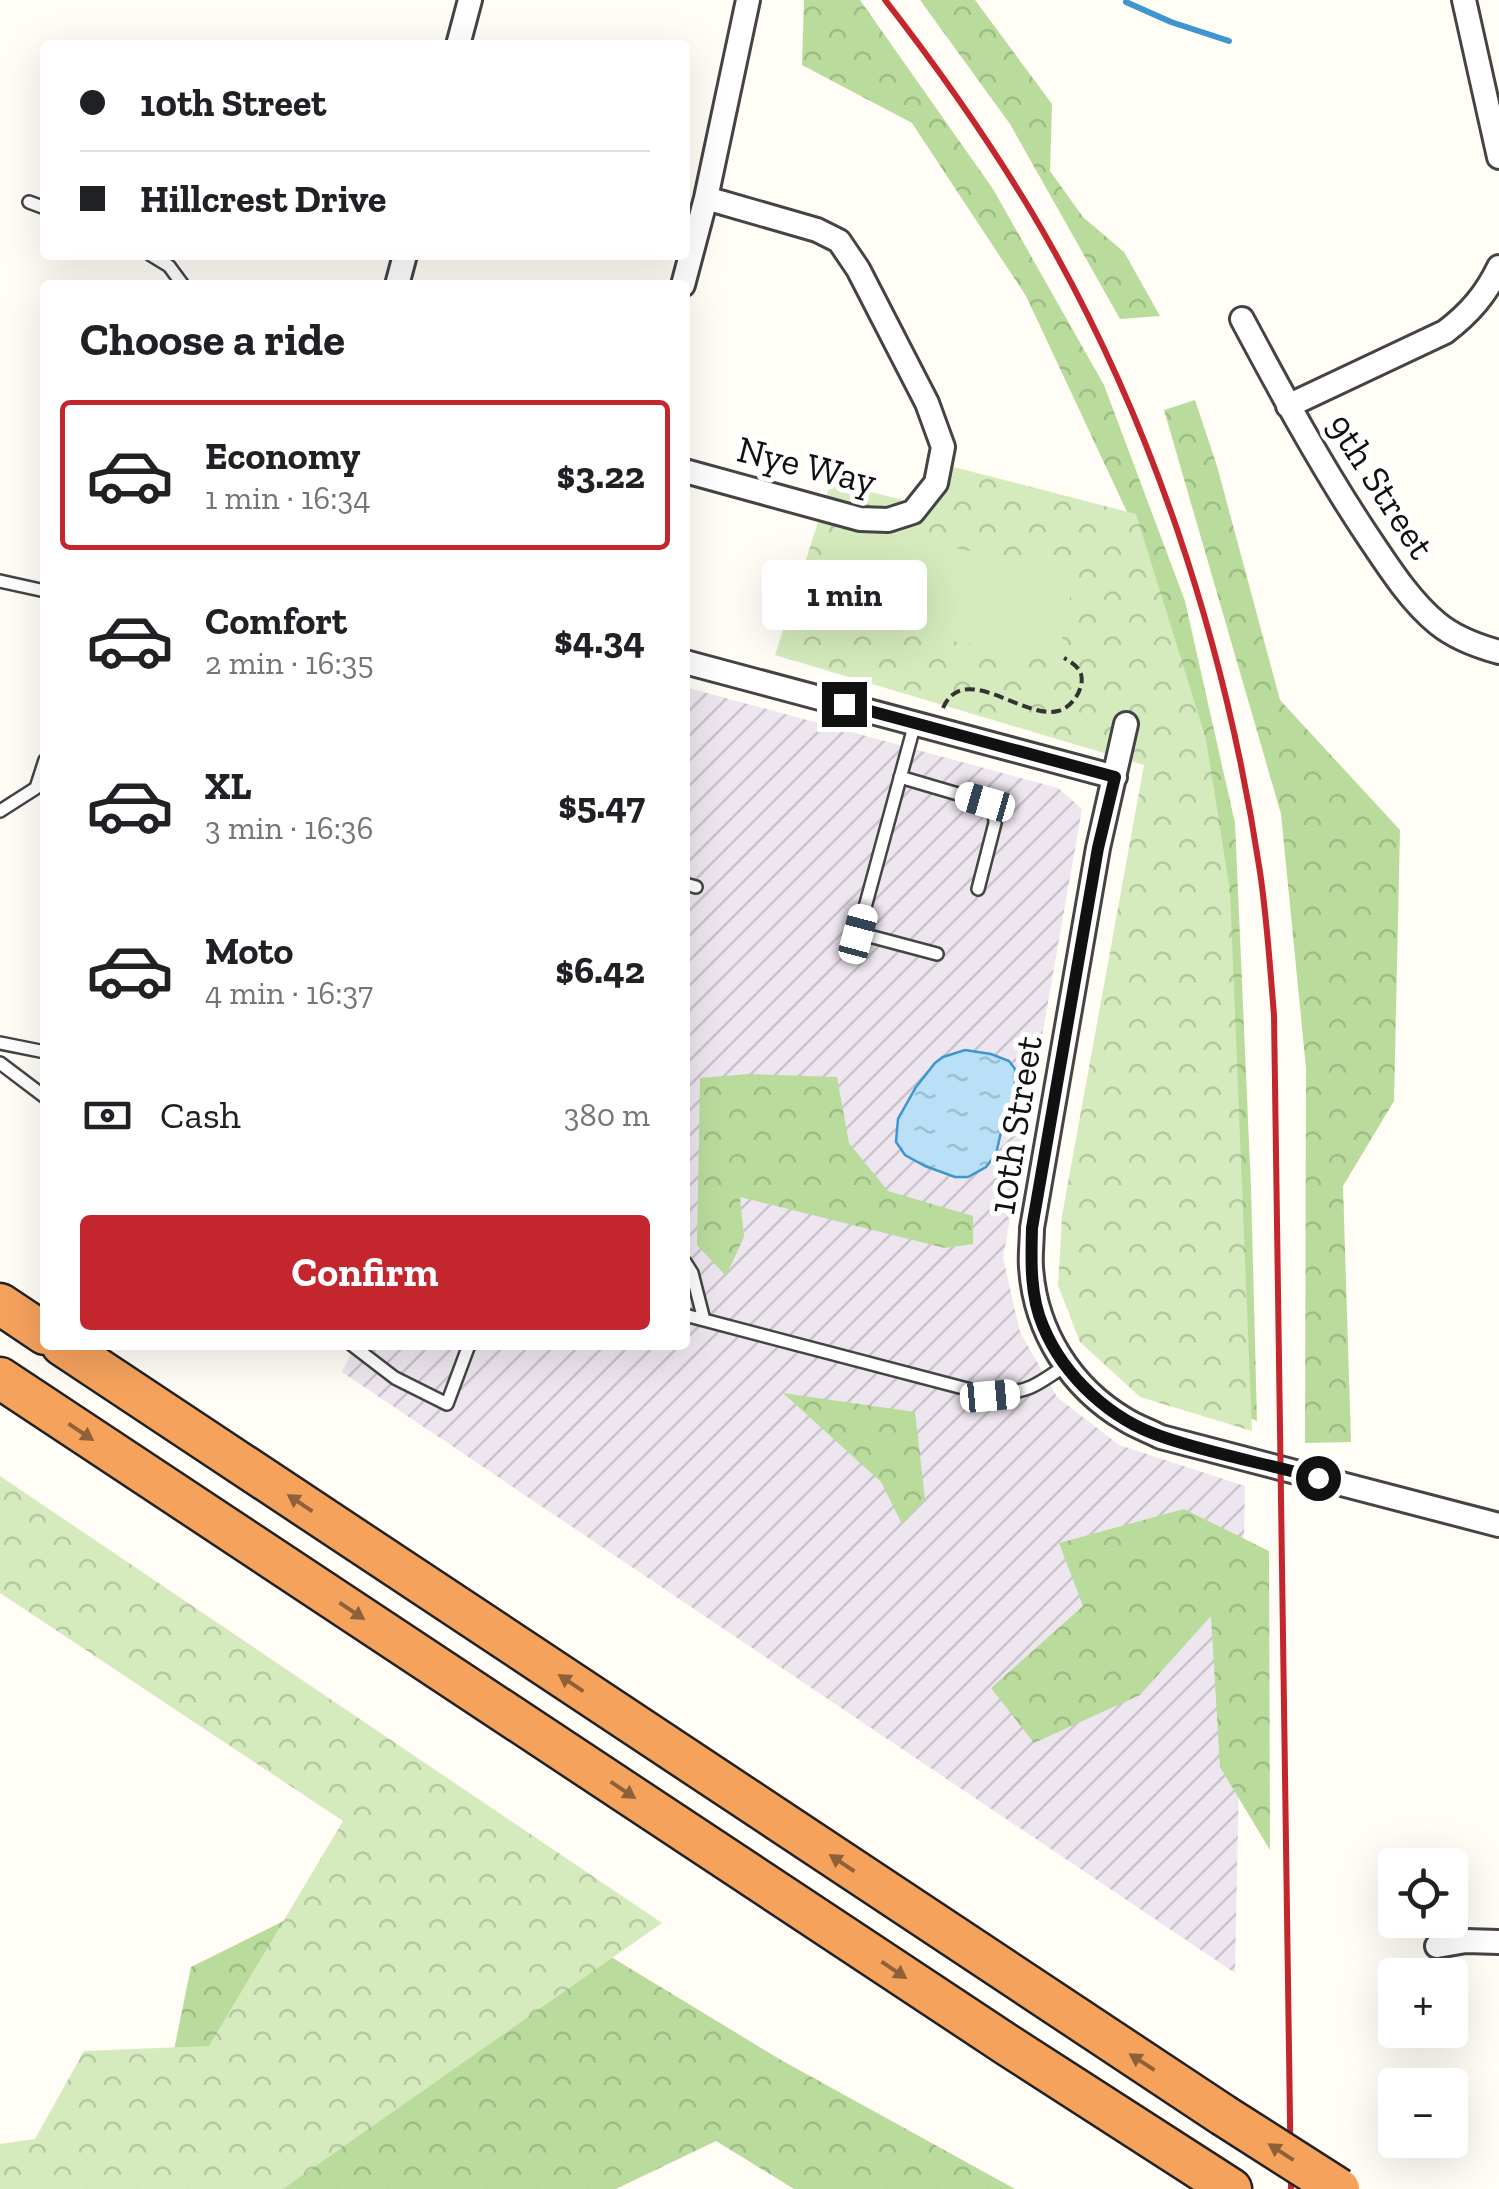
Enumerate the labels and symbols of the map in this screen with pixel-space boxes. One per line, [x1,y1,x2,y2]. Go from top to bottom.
street label: 9th Street [1317,405,1445,567]
street label: Nye Way [733,426,882,505]
callout: 1 min [762,559,926,629]
route end [822,682,867,727]
car [952,779,1018,825]
car [836,901,880,967]
street label: 10th Street [978,1032,1052,1218]
car [959,1378,1021,1414]
one-way arrow [68,1422,95,1440]
route start [1296,1456,1341,1501]
one-way arrow [287,1495,314,1513]
one-way arrow [339,1601,366,1620]
one-way arrow [557,1674,585,1693]
one-way arrow [610,1781,637,1799]
one-way arrow [828,1854,855,1873]
one-way arrow [881,1960,908,1979]
one-way arrow [1128,2053,1156,2071]
one-way arrow [1268,2143,1295,2162]

